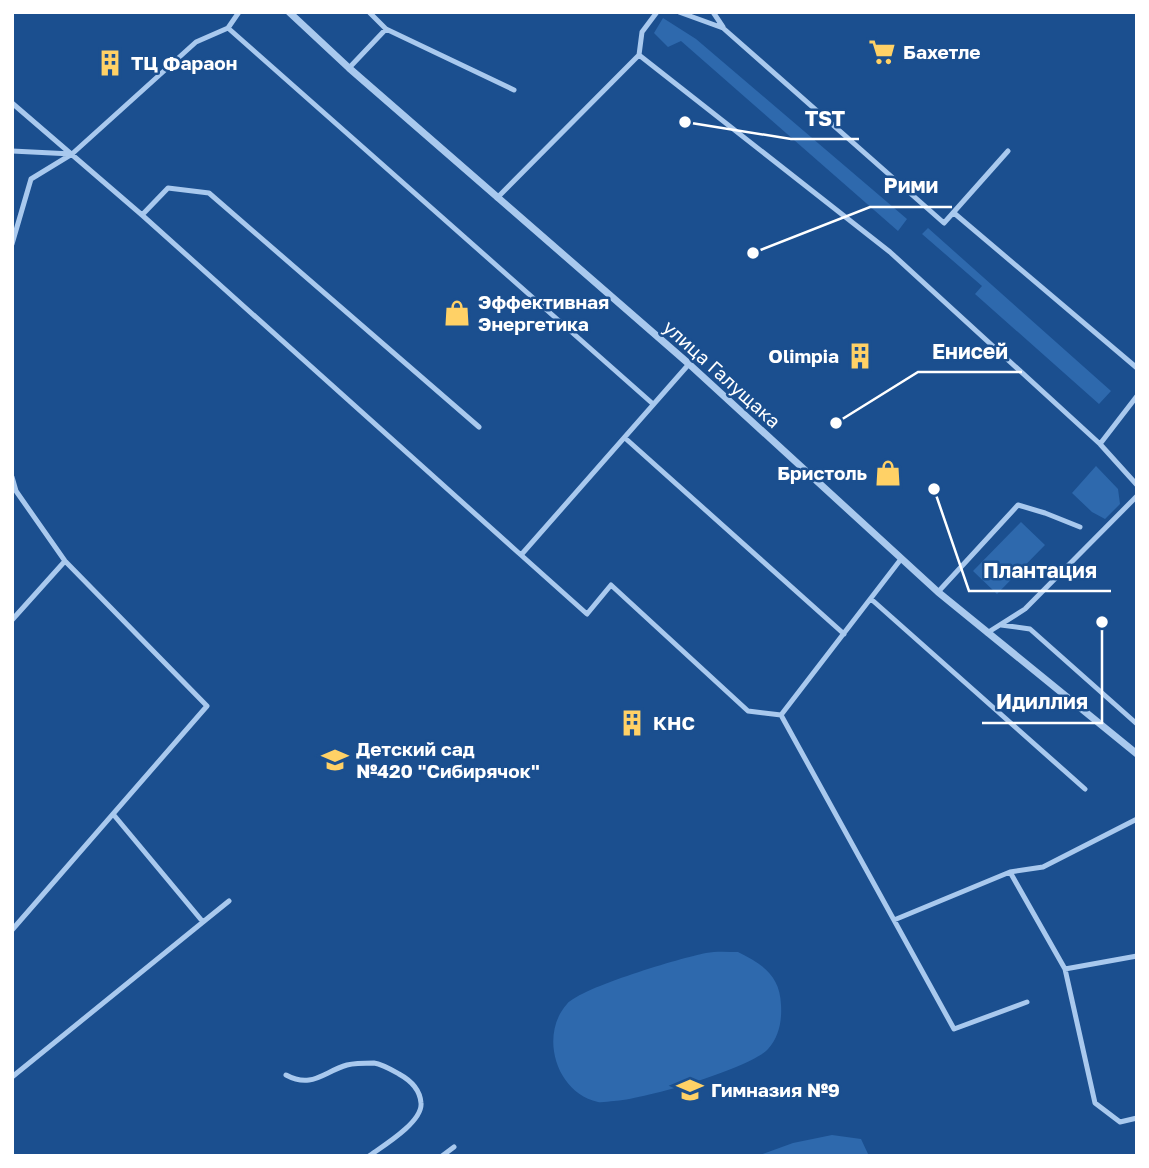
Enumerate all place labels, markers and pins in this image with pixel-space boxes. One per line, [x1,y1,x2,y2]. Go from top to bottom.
supermarket icon: Бахетле [867,37,897,67]
place label: Бахетле [903,40,980,63]
building icon: ТЦ Фараон [95,48,125,78]
place label: ТЦ Фараон [131,51,237,74]
callout: TST [791,97,859,139]
callout: Рими [870,165,952,207]
place label: Эффективная Энергетика [478,290,609,335]
shop icon: Эффективная Энергетика [442,298,472,328]
callout: Енисей [918,330,1022,372]
building icon: Olimpia [845,341,875,371]
place label: Olimpia [768,344,839,367]
shop icon: Бристоль [873,458,903,488]
place label: Бристоль [777,461,868,484]
callout: Плантация [969,549,1111,591]
callout: Идиллия [982,681,1102,723]
building icon: КНС [617,708,647,738]
place label: КНС [653,711,695,734]
place label: Детский сад №420 "Сибирячок" [356,737,540,782]
school or university icon: Детский сад №420 "Сибирячок" [320,745,350,775]
school or university icon: Гимназия №9 [675,1075,705,1105]
place label: Гимназия №9 [711,1078,840,1101]

